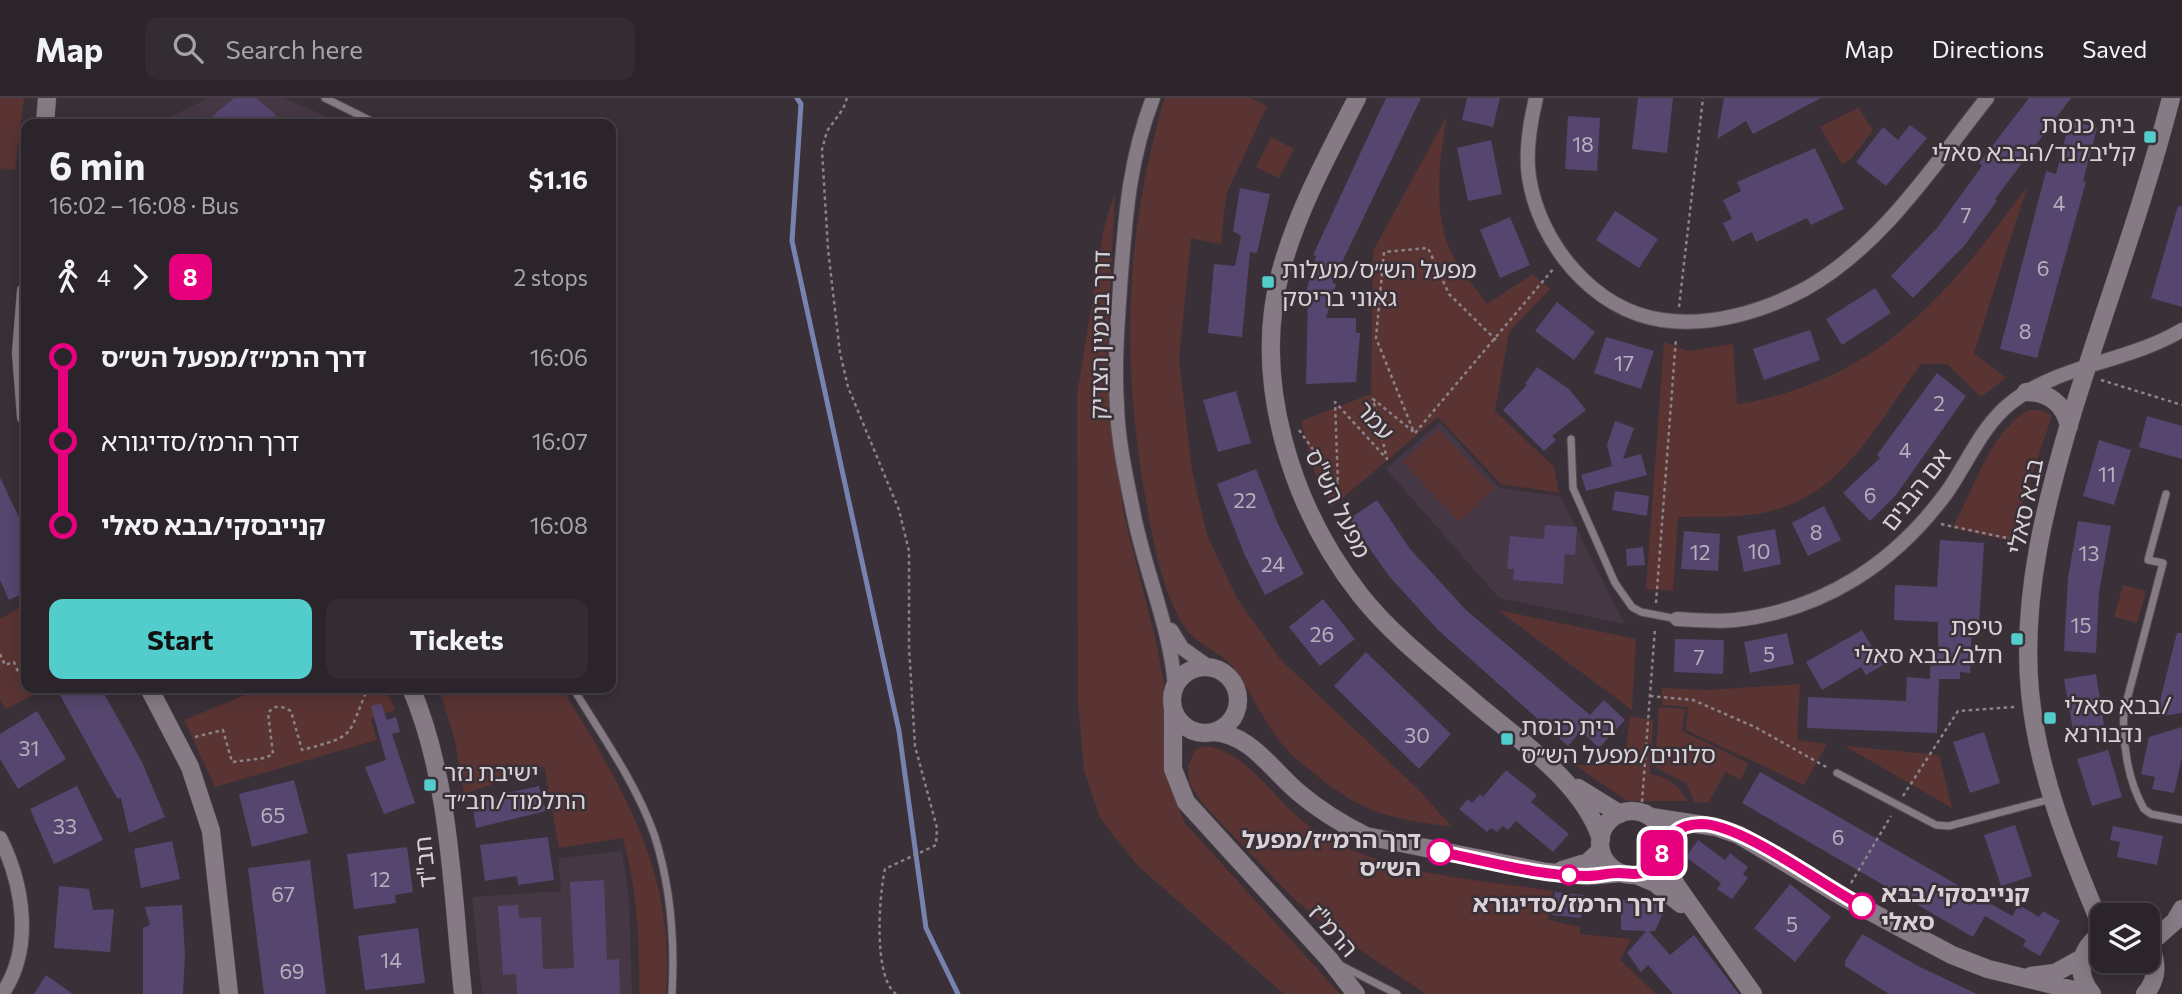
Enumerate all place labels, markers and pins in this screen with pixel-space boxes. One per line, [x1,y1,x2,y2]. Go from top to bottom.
place label: בית כנסת קליבלנד/הבבא סאלי [1932,109,2136,166]
marker: בית כנסת קליבלנד/הבבא סאלי [2142,129,2158,145]
place label: מפעל הש״ס/מעלות גאוני בריסק [1282,254,1477,311]
marker: מפעל הש״ס/מעלות גאוני בריסק [1260,274,1276,290]
place label: טיפת חלב/בבא סאלי [1854,611,2003,668]
marker: טיפת חלב/בבא סאלי [2009,631,2025,647]
place label: בבא סאלי/ נדבורנא [2064,690,2172,747]
marker: בבא סאלי/ נדבורנא [2042,710,2058,726]
place label: בית כנסת סלונים/מפעל הש״ס [1521,711,1716,768]
marker: בית כנסת סלונים/מפעל הש״ס [1499,731,1515,747]
place label: ישיבת נזר התלמוד/חב״ד [444,757,586,814]
marker: ישיבת נזר התלמוד/חב״ד [422,777,438,793]
place label: דרך הרמ״ז/מפעל הש״ס [1242,824,1421,881]
marker: דרך הרמ״ז/מפעל הש״ס [1427,839,1453,865]
marker: דרך הרמז/סדיגורא [1559,865,1579,885]
place label: קנייבסקי/בבא סאלי [1881,878,2030,935]
place label: דרך הרמז/סדיגורא [1472,888,1666,917]
marker: קנייבסקי/בבא סאלי [1849,893,1875,919]

